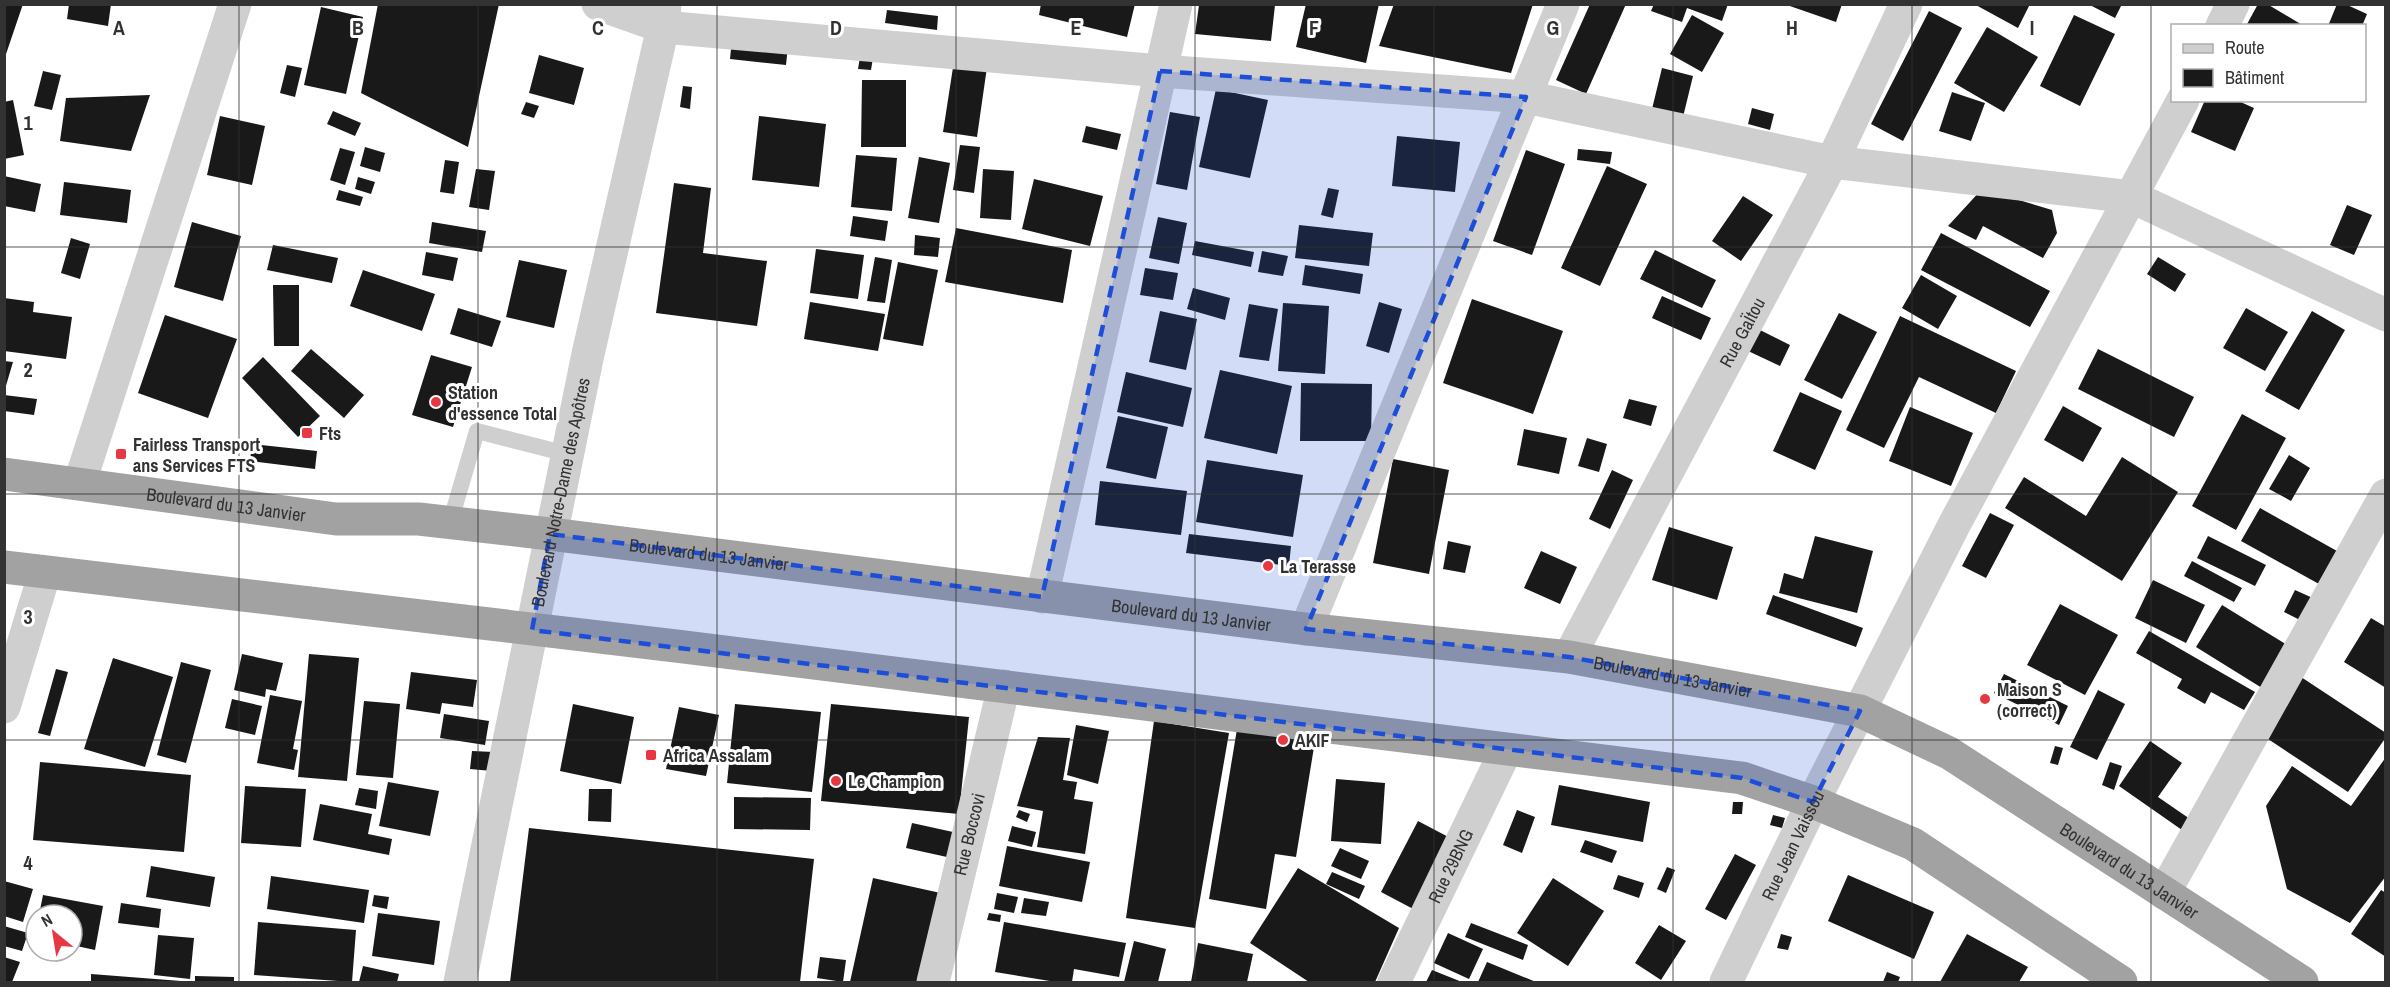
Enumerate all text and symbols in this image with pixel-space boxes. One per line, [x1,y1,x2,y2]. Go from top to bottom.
text: A [113,14,125,41]
text: B [352,14,364,41]
text: C [592,14,604,41]
text: D [830,14,842,41]
text: E [1071,14,1082,41]
text: F [1309,14,1319,41]
text: G [1547,14,1559,41]
text: H [1786,14,1798,41]
text: I [2030,14,2034,41]
legend [2171,24,2366,102]
text: Route [2225,35,2264,60]
text: Bâtiment [2225,65,2284,90]
text: 1 [23,109,33,136]
street label: Rue GaÏtou [1713,293,1770,371]
text: 2 [23,356,33,383]
street label: Boulevard Notre-Dame des Apôtres [524,375,595,609]
place label: Station d'essence Total [448,380,557,426]
marker: Station d'essence Total [429,395,443,409]
place label: Fts [319,421,341,446]
marker: Fts [300,426,314,440]
place label: Fairless Transport ans Services FTS [133,432,260,478]
marker: Fairless Transport ans Services FTS [114,447,128,461]
street label: Boulevard du 13 Janvier [145,481,307,527]
street label: Boulevard du 13 Janvier [628,532,790,576]
place label: La Terasse [1280,554,1356,579]
marker: La Terasse [1261,559,1275,573]
street label: Boulevard du 13 Janvier [1110,592,1272,637]
text: 3 [23,603,33,630]
street label: Boulevard du 13 Janvier [1592,649,1754,703]
place label: Maison S (correct) [1997,677,2062,723]
marker: Maison S (correct) [1978,692,1992,706]
place label: AKIF [1295,728,1329,753]
marker: AKIF [1276,733,1290,747]
place label: Africa Assalam [663,743,769,768]
marker: Africa Assalam [644,748,658,762]
place label: Le Champion [848,769,942,794]
marker: Le Champion [829,774,843,788]
street label: Rue Jean Vaissou [1755,786,1830,904]
street label: Rue Boccovi [947,791,990,878]
street label: Boulevard du 13 Janvier [2056,816,2204,924]
street label: Rue 29BNG [1422,825,1479,907]
text: 4 [23,849,33,876]
north arrow [24,903,84,963]
text: N [37,908,56,932]

